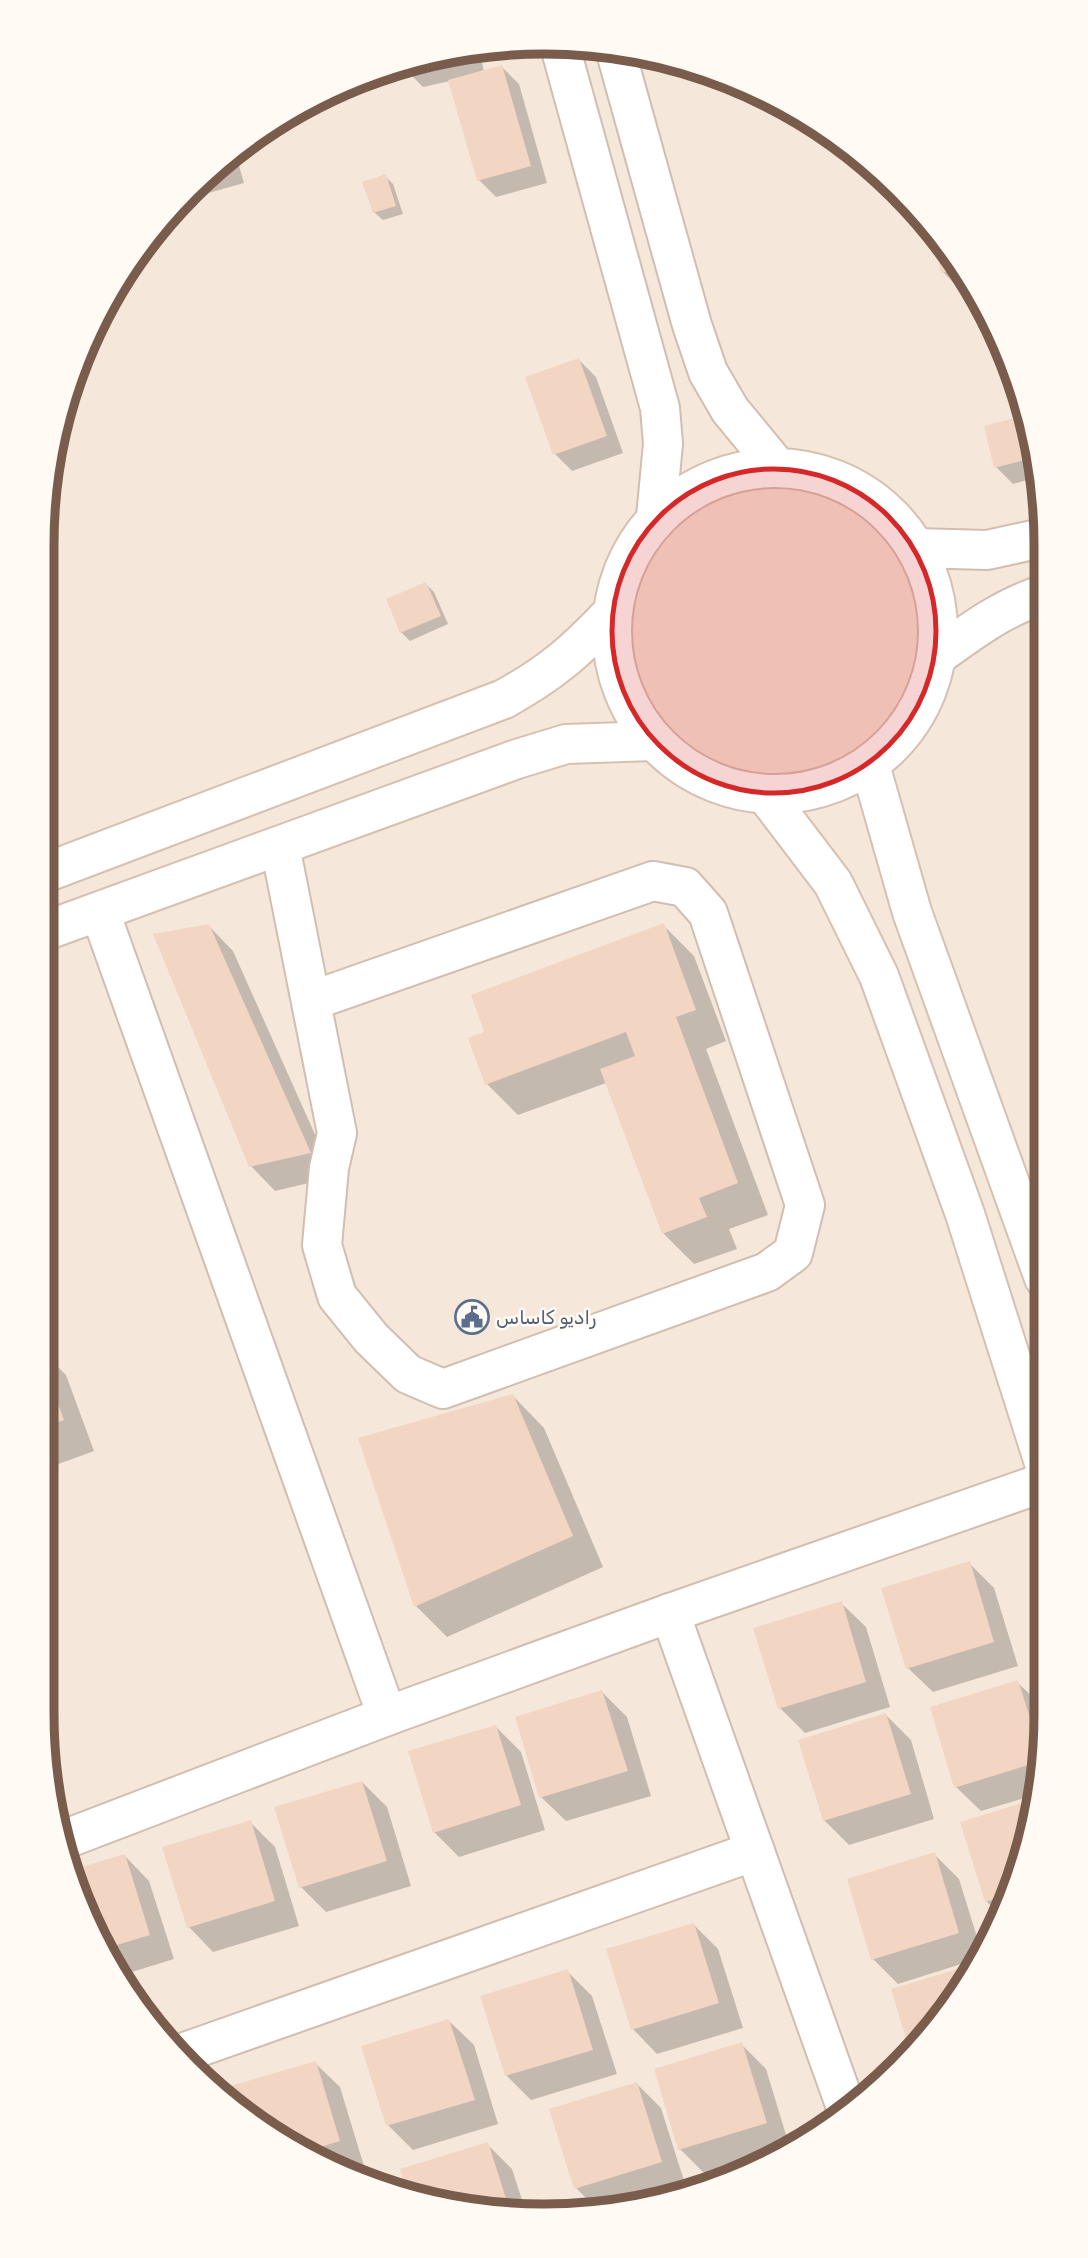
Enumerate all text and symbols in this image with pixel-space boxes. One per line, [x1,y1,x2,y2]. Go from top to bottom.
public building icon: راديو كاساس [453,1298,491,1336]
place label: راديو كاساس [496,1306,596,1329]

